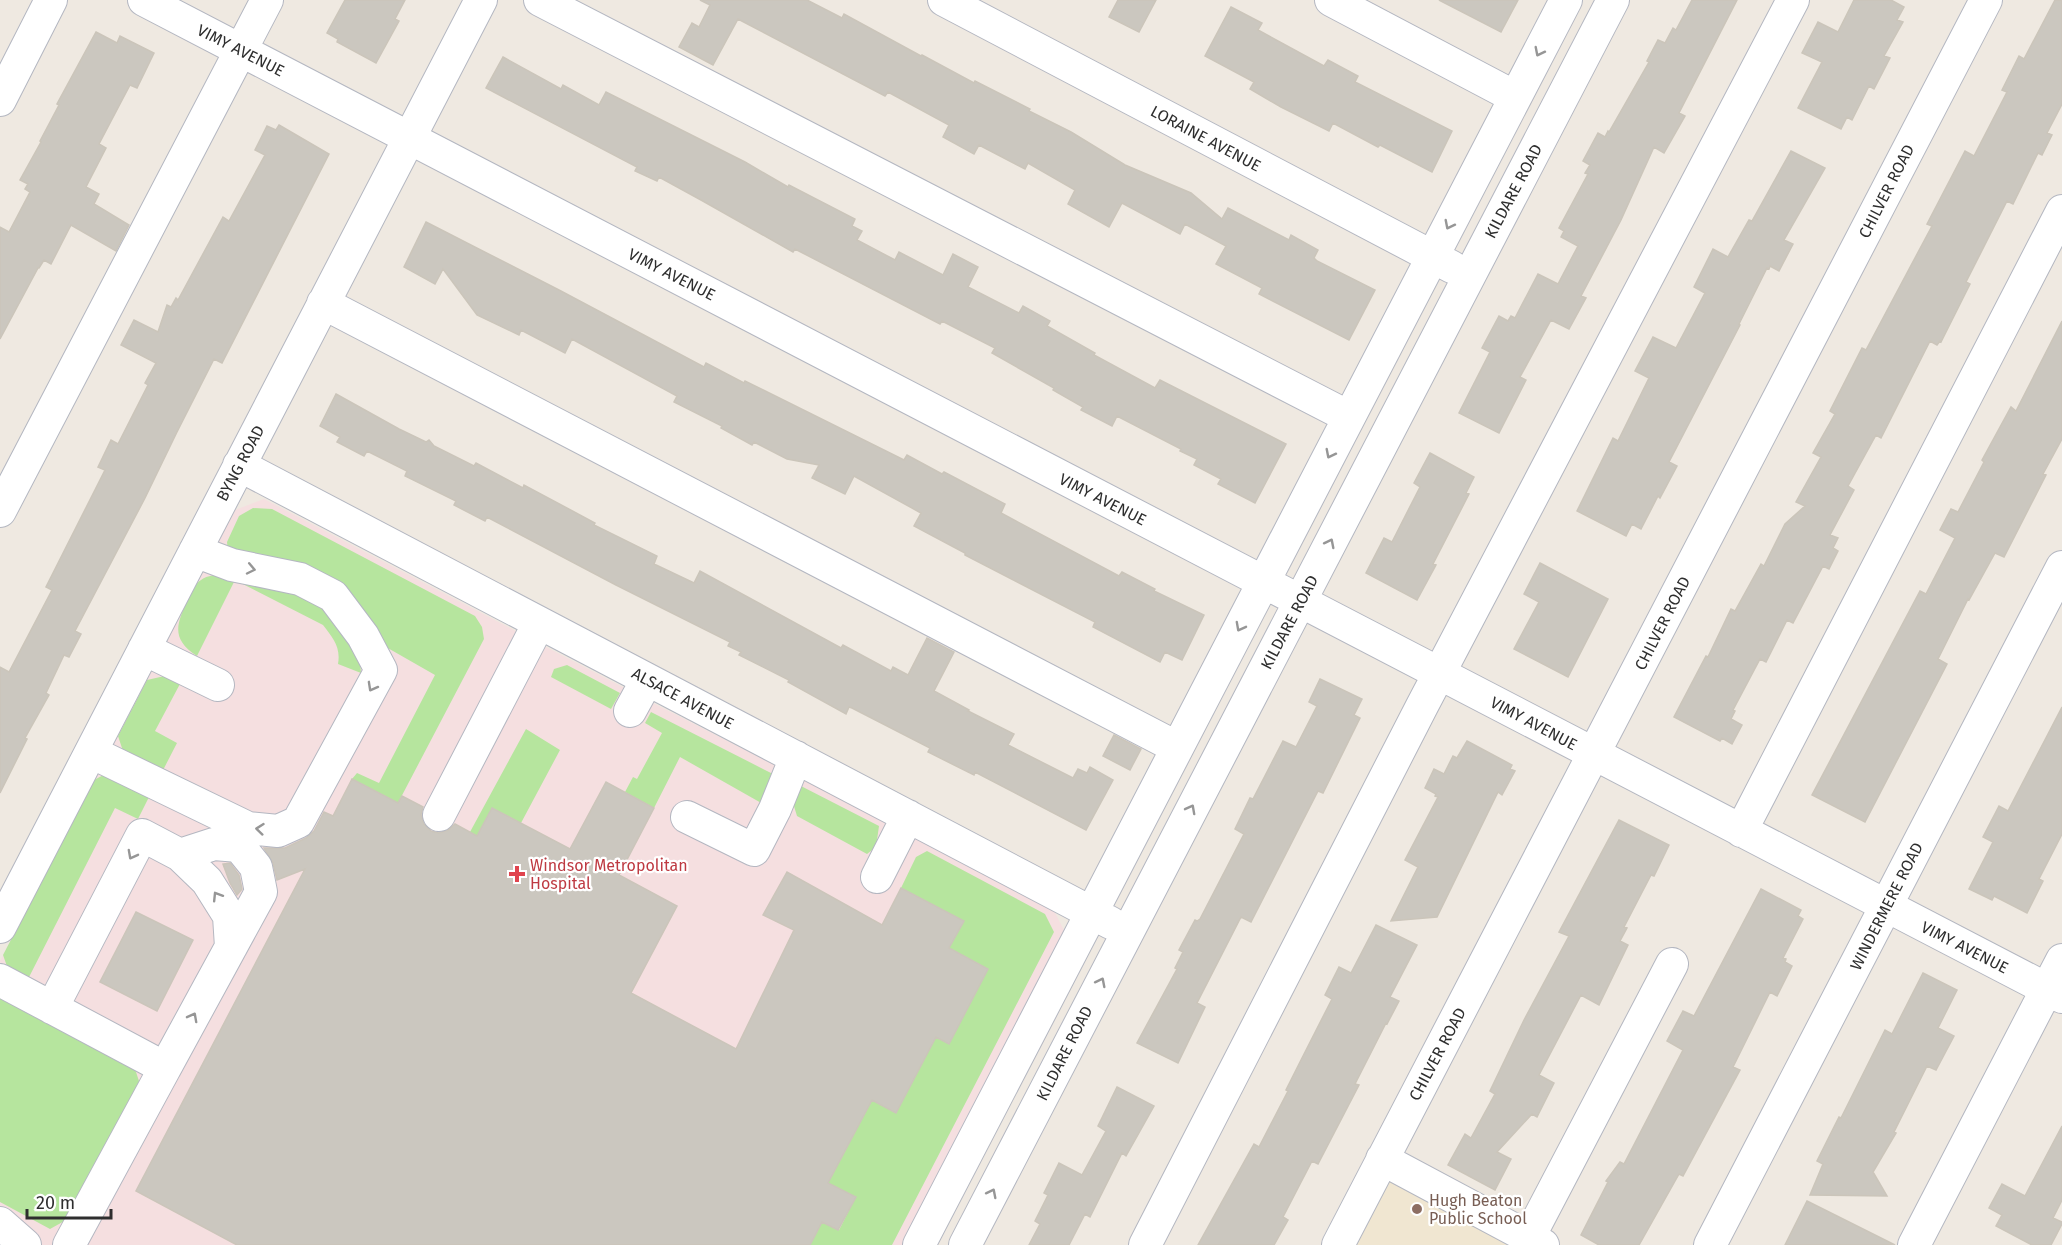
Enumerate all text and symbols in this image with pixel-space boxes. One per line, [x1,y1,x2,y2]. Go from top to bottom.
street label: VIMY AVENUE [194,20,288,81]
one-way arrow [1535,46,1546,56]
street label: LORAINE AVENUE [1147,101,1264,175]
street label: KILDARE ROAD [1481,141,1546,242]
street label: CHILVER ROAD [1855,141,1918,241]
one-way arrow [1445,219,1456,229]
street label: VIMY AVENUE [625,244,719,305]
street label: BYNG ROAD [212,422,268,504]
one-way arrow [1326,447,1337,458]
street label: VIMY AVENUE [1056,469,1150,530]
one-way arrow [1323,539,1334,550]
one-way arrow [245,562,255,575]
street label: KILDARE ROAD [1257,572,1322,673]
street label: CHILVER ROAD [1631,573,1694,673]
one-way arrow [1236,620,1247,631]
street label: ALSACE AVENUE [629,664,737,733]
one-way arrow [368,680,379,691]
street label: VIMY AVENUE [1487,693,1580,754]
one-way arrow [1184,805,1195,816]
one-way arrow [255,823,264,836]
street label: WINDERMERE ROAD [1846,839,1927,973]
one-way arrow [128,849,139,859]
place label: Windsor Metropolitan Hospital [530,856,688,893]
marker: Windsor Metropolitan Hospital [508,865,526,883]
one-way arrow [212,892,224,902]
street label: VIMY AVENUE [1918,917,2012,978]
one-way arrow [1094,978,1105,989]
street label: KILDARE ROAD [1032,1003,1096,1104]
street label: CHILVER ROAD [1405,1004,1470,1104]
one-way arrow [186,1013,197,1023]
scale bar [27,1182,111,1220]
one-way arrow [985,1189,996,1199]
place label: Hugh Beaton Public School [1429,1191,1527,1228]
text: 20 m [36,1192,75,1214]
marker: Hugh Beaton Public School [1410,1202,1424,1216]

